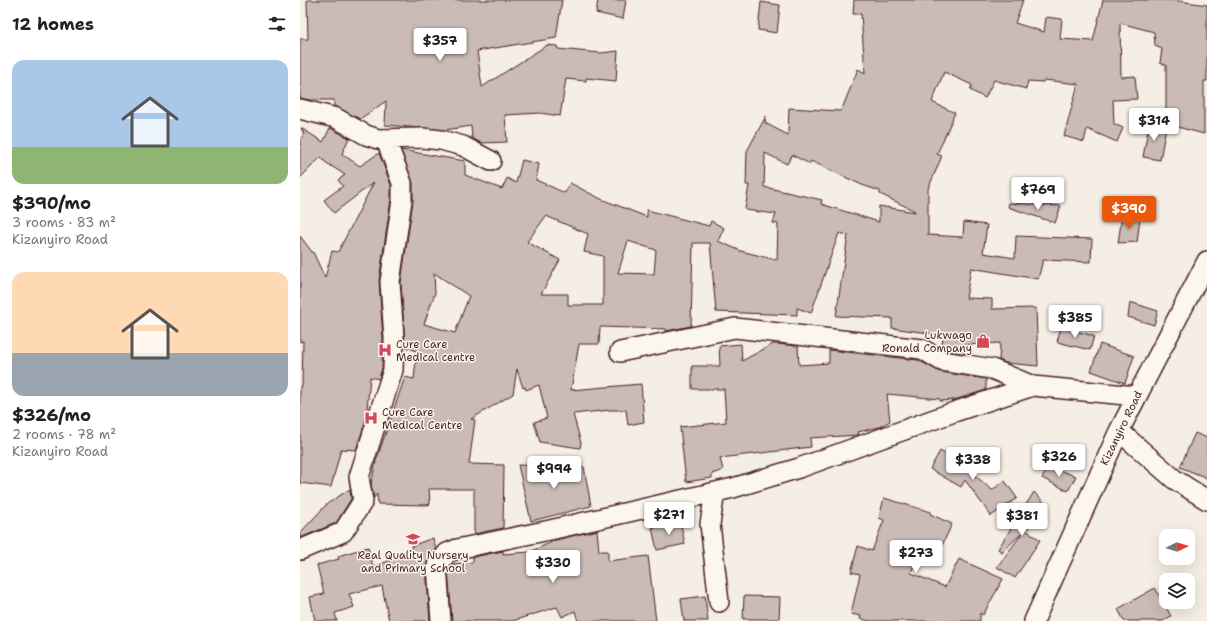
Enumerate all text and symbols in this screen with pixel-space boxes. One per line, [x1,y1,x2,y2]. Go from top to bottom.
text: 12 homes [12,13,94,35]
icon: filters [266,13,288,35]
pin: $357 [416,28,464,62]
text: $357 [423,32,457,49]
icon: home [114,86,186,158]
pin: $314 [1130,108,1178,142]
text: $314 [1138,112,1170,129]
pin: $769 [1014,177,1062,211]
text: $769 [1020,181,1056,198]
text: $390/mo [12,192,91,214]
pin: $390 [1105,196,1153,230]
text: $390 [1111,200,1147,217]
text: 3 rooms · 83 m² [12,214,116,231]
text: Kizanyiro Road [12,231,108,248]
icon: home [114,298,186,370]
pin: $385 [1051,305,1099,339]
text: $385 [1057,309,1093,326]
place label: Lukwago Ronald Company [882,328,972,356]
shop icon: Lukwago Ronald Company [975,333,991,349]
place label: Cure Care Medical centre [396,337,475,365]
hospital icon: Cure Care Medical centre [377,342,393,358]
street label: Kizanyiro Road [1097,388,1146,468]
text: $326/mo [12,404,91,426]
place label: Cure Care Medical Centre [382,405,462,433]
hospital icon: Cure Care Medical Centre [363,410,379,426]
text: 2 rooms · 78 m² [12,426,116,443]
text: Kizanyiro Road [12,443,108,460]
pin: $326 [1035,444,1083,478]
pin: $338 [949,447,997,481]
text: $326 [1041,448,1077,465]
text: $338 [955,451,991,468]
pin: $994 [530,456,578,490]
text: $994 [536,460,572,477]
pin: $271 [645,502,693,536]
pin: $381 [998,503,1046,537]
text: $271 [653,506,685,523]
text: $381 [1006,507,1038,524]
north arrow [1159,529,1195,565]
map controls [1159,529,1195,609]
school or university icon: Real Quality Nursery and Primary School [405,531,421,547]
pin: $273 [892,540,940,574]
text: $273 [899,544,933,561]
place label: Real Quality Nursery and Primary School [357,548,469,576]
pin: $330 [529,550,577,584]
text: $330 [535,554,571,571]
button: layers [1159,573,1195,609]

